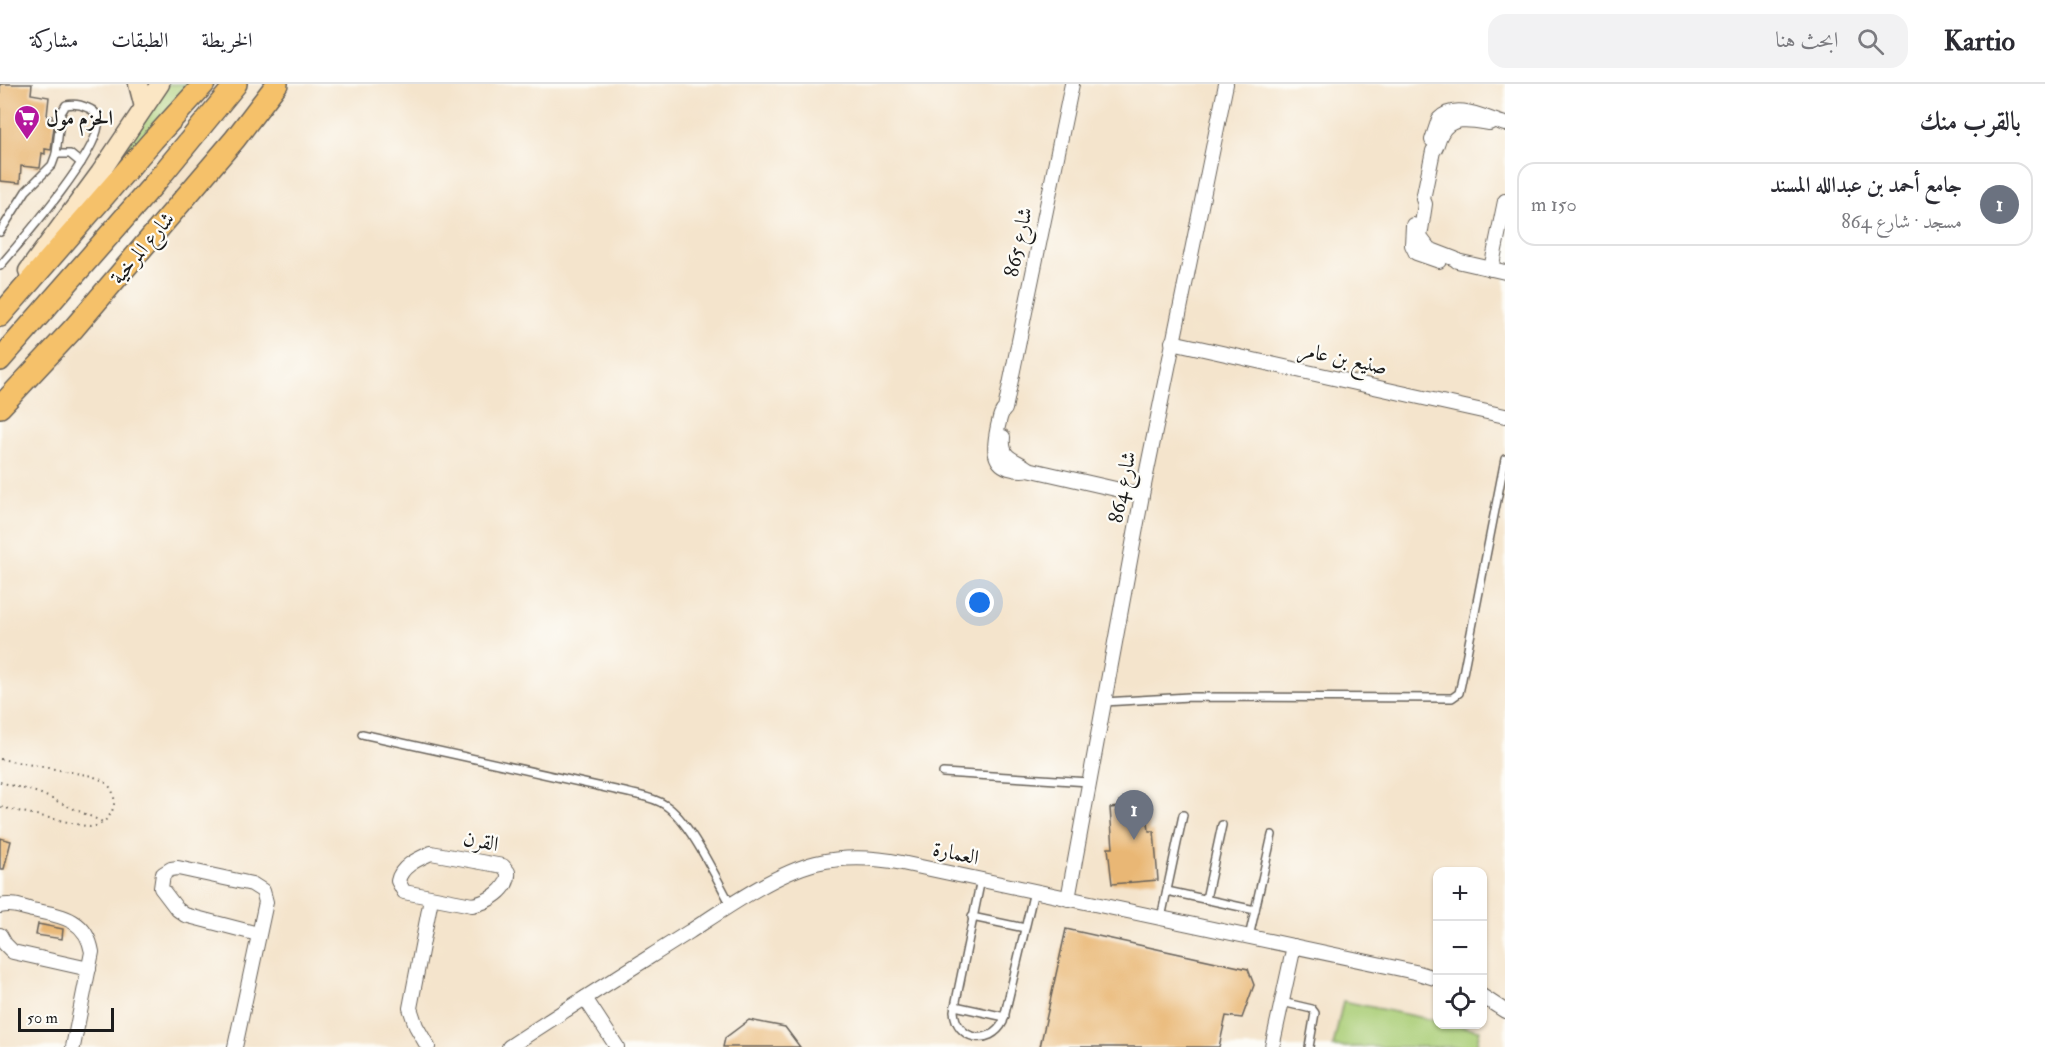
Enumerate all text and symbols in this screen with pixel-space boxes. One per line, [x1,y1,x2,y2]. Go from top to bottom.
search box [1488,14,1908,68]
text: Kartio [1944,24,2015,59]
icon: search [1854,25,1887,58]
text: ابحث هنا [1775,26,1839,54]
text: مشاركة [30,27,78,54]
text: الطبقات [111,27,168,54]
text: الخريطة [201,27,253,54]
supermarket icon: الحزم مول [12,103,42,141]
place label: الحزم مول [46,105,113,137]
text: بالقرب منك [1919,106,2021,138]
text: جامع أحمد بن عبدالله المسند [1770,171,1962,199]
text: 150 m [1531,192,1577,217]
text: 1 [1996,192,2003,217]
street label: شارع 865 [998,205,1043,280]
street label: شارع المرخية [104,206,184,293]
text: مسجد · شارع 864 [1841,209,1962,234]
street label: صنيع بن عامر [1295,336,1390,386]
street label: شارع 864 [1102,449,1147,526]
your location [965,588,994,617]
pin: 1 [1114,790,1154,840]
street label: القرن [461,825,501,858]
street label: العمارة [930,835,981,872]
map controls [1433,867,1487,1029]
button: + [1433,867,1487,921]
button: − [1433,921,1487,975]
button: locate [1433,975,1487,1029]
scale bar [18,1005,114,1032]
text: 50 m [27,1008,58,1028]

